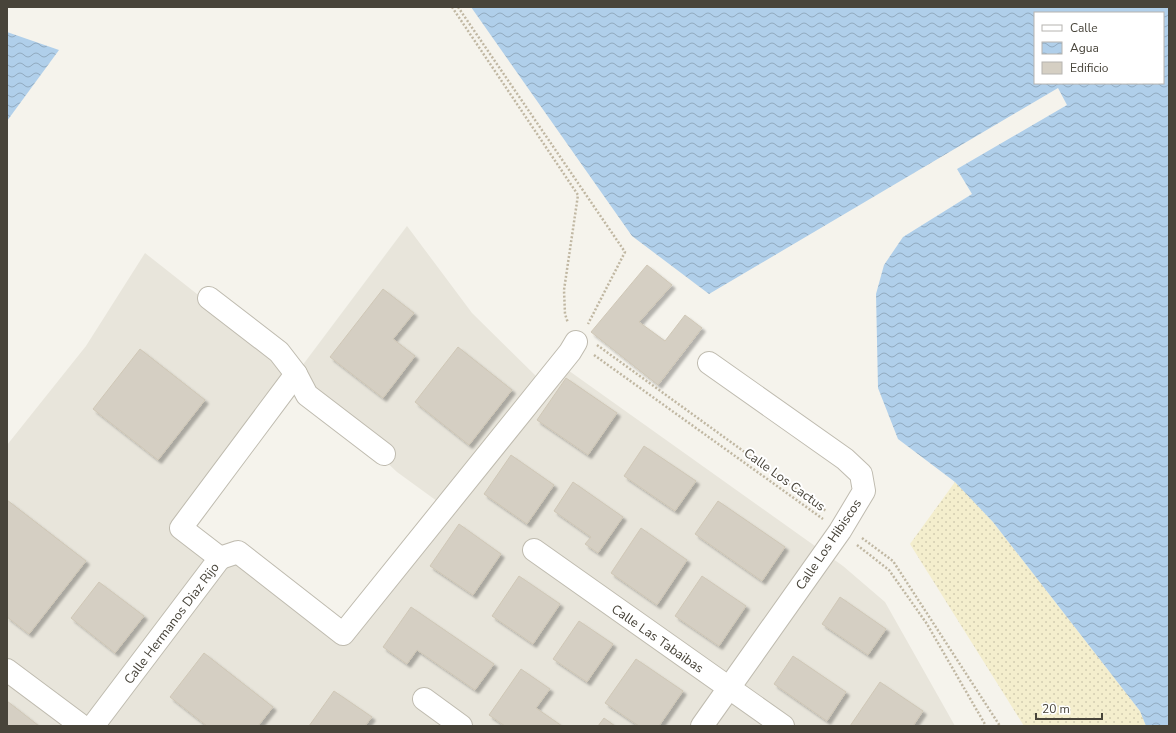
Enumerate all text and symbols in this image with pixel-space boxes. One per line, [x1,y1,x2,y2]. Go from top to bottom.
legend [1034,12,1164,84]
text: Calle [1070,20,1098,36]
text: Agua [1070,40,1099,56]
text: Edificio [1070,60,1109,76]
street label: Calle Los Cactus [740,444,829,516]
street label: Calle Los Hibiscos [792,495,866,594]
street label: Calle Hermanos Diaz Rijo [120,559,223,688]
street label: Calle Las Tabaibas [608,600,707,677]
scale bar [1036,695,1102,721]
text: 20 m [1042,701,1070,717]

